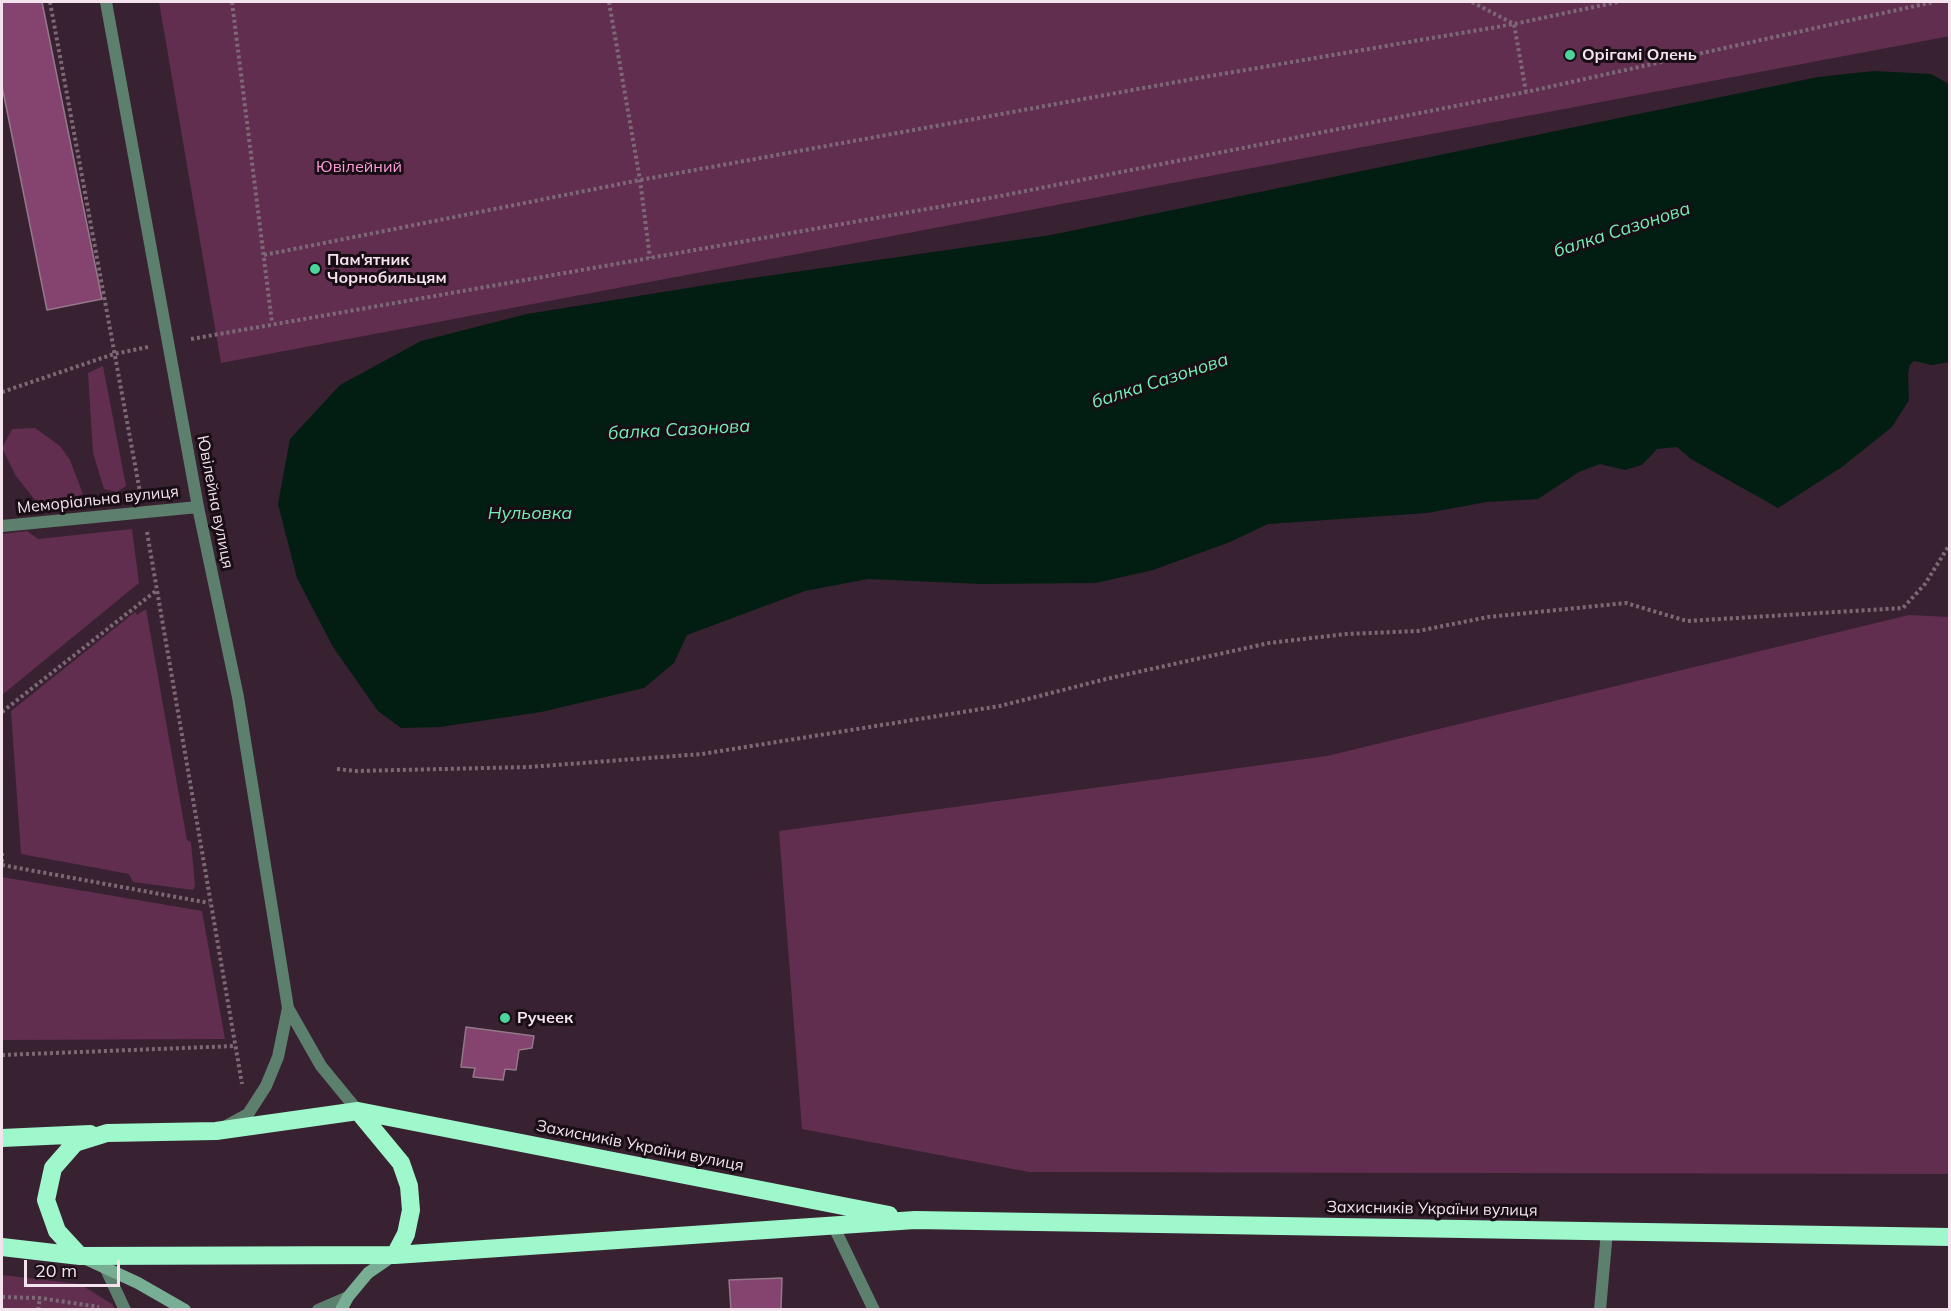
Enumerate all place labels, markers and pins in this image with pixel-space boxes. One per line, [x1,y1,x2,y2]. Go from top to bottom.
place label: Орігамі Олень [1582,45,1697,65]
marker: Орігамі Олень [1563,48,1577,62]
place label: Пам'ятник Чорнобильцям [327,250,447,288]
marker: Пам'ятник Чорнобильцям [308,262,322,276]
place label: Ручеек [517,1008,573,1028]
marker: Ручеек [498,1011,512,1025]

